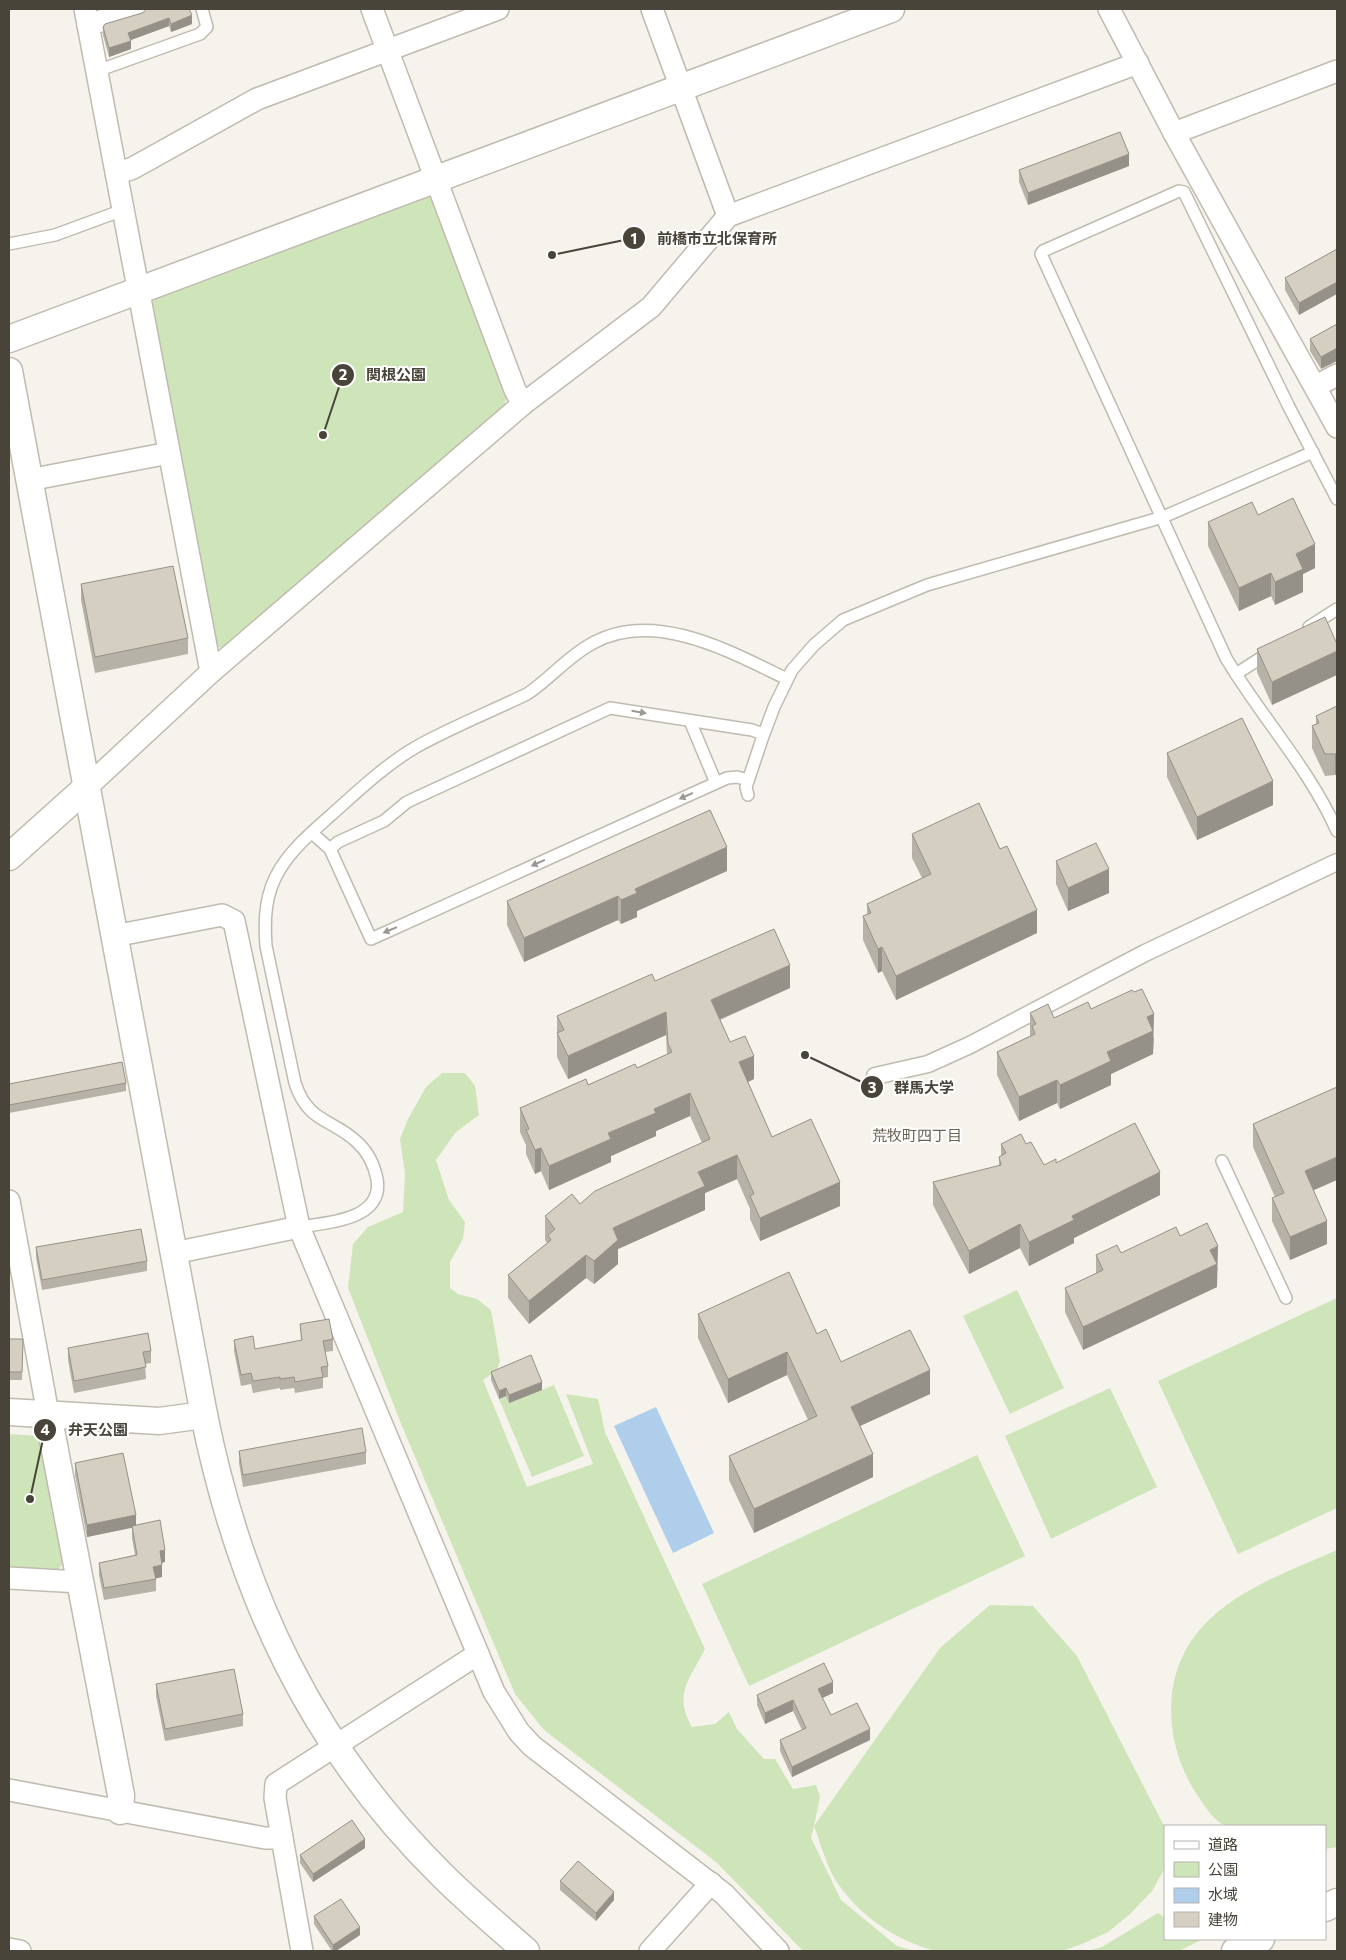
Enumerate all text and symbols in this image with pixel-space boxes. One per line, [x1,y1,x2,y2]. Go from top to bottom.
callout: 前橋市立北保育所 [622,223,787,253]
text: 1 [631,229,637,247]
text: 前橋市立北保育所 [657,229,777,247]
callout: 関根公園 [331,360,436,390]
text: 2 [339,365,347,383]
text: 関根公園 [366,365,426,383]
one-way arrow [632,708,647,716]
one-way arrow [679,792,694,801]
one-way arrow [531,859,545,867]
one-way arrow [383,927,398,935]
callout: 群馬大学 [859,1072,964,1102]
text: 3 [868,1078,877,1096]
text: 群馬大学 [894,1078,954,1096]
district label: 荒牧町四丁目 [872,1126,962,1144]
callout: 弁天公園 [33,1415,138,1445]
text: 4 [40,1420,50,1438]
text: 弁天公園 [68,1420,128,1438]
legend [1164,1825,1326,1940]
text: 道路 [1208,1835,1238,1853]
text: 公園 [1208,1860,1238,1878]
text: 水域 [1208,1885,1238,1903]
text: 建物 [1208,1910,1238,1928]

